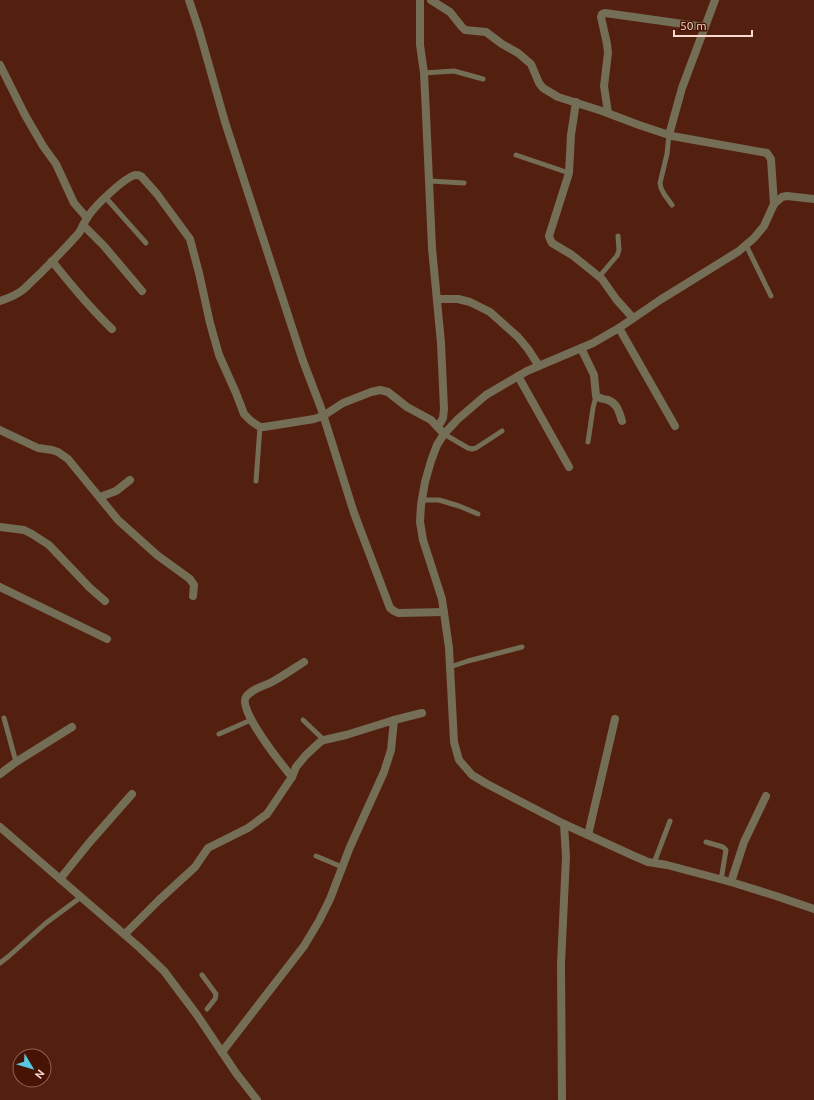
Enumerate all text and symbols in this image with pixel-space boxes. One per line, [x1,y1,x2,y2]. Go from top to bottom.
scale bar [674,12,752,38]
text: 50 m [680,19,707,32]
north arrow [12,1048,52,1088]
text: N [33,1067,47,1081]

